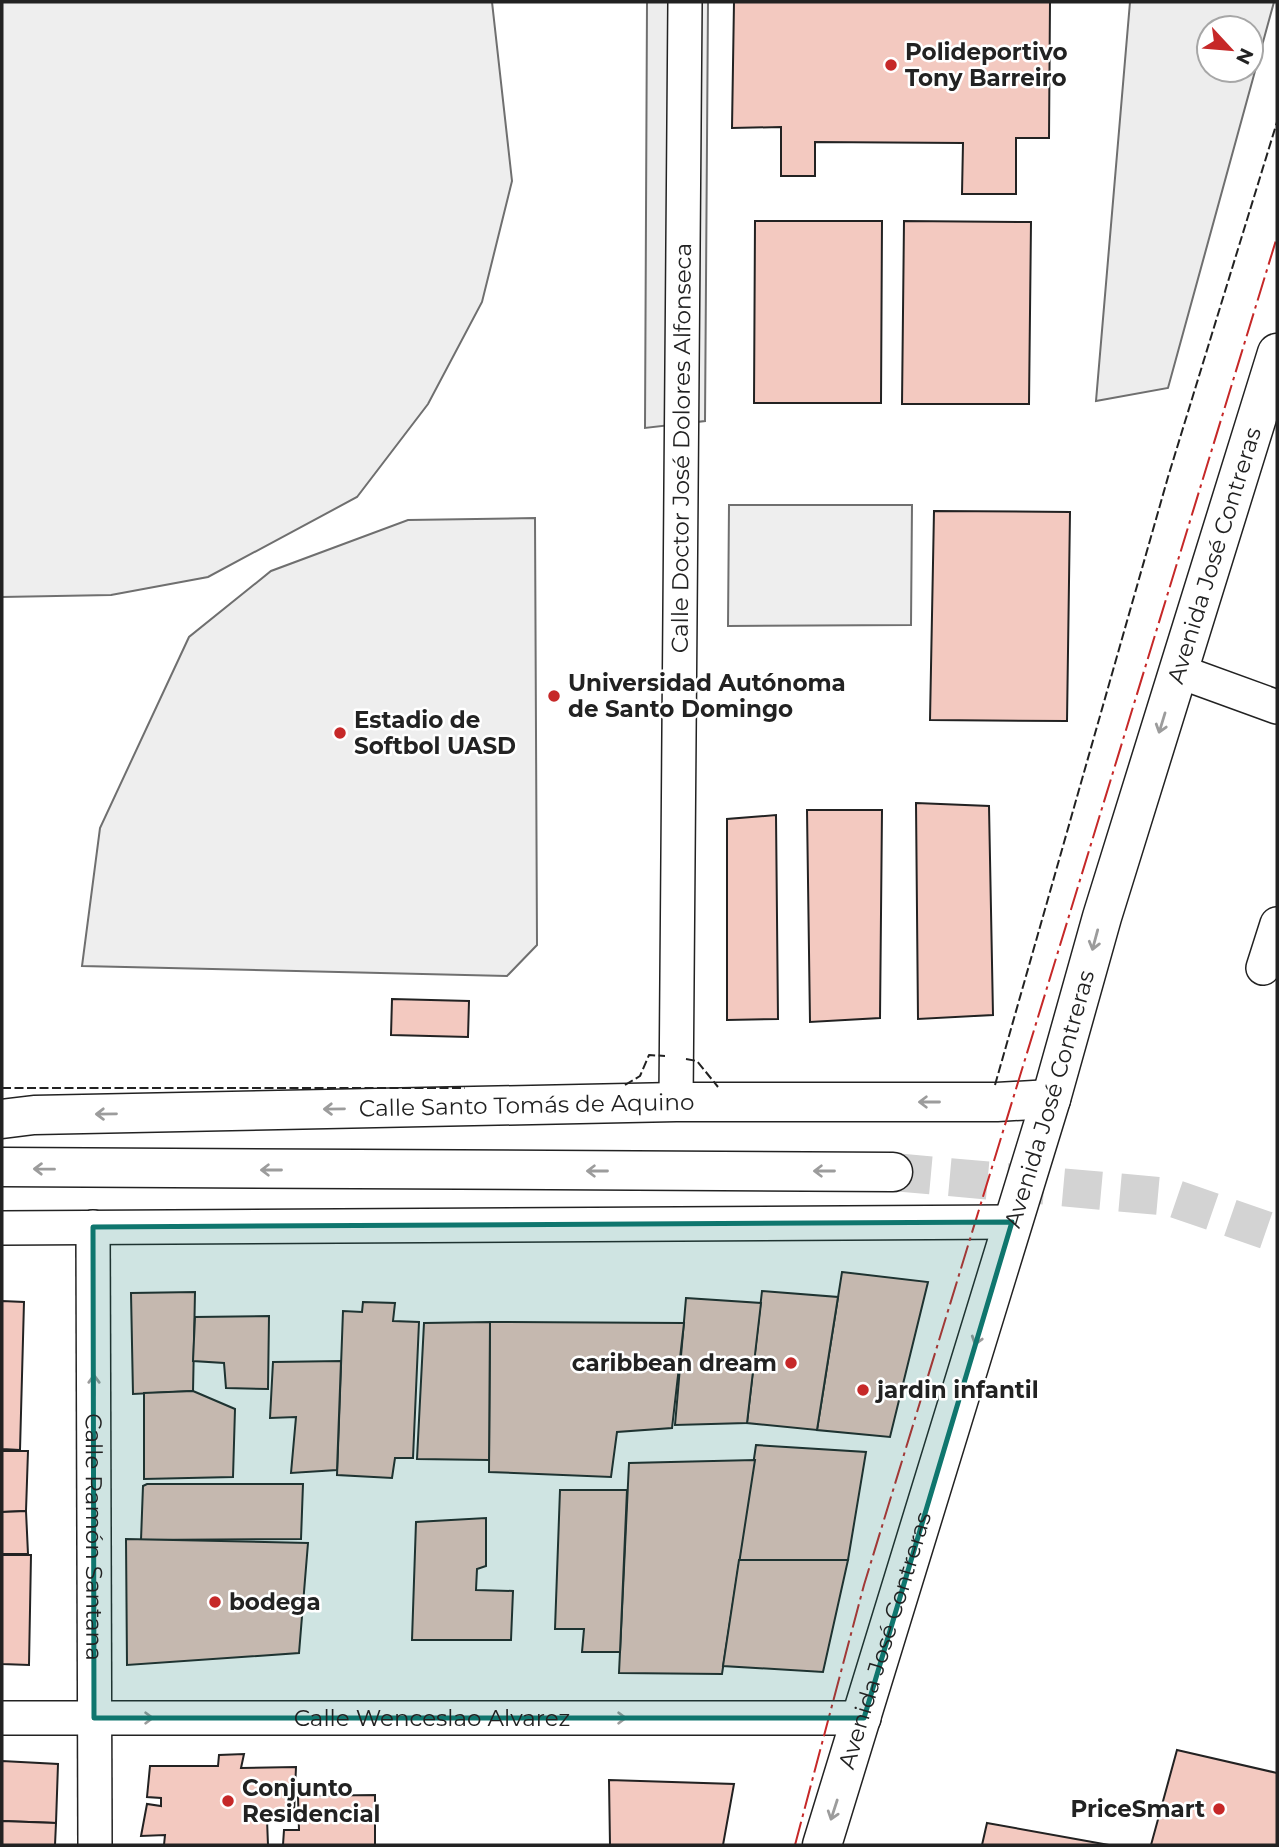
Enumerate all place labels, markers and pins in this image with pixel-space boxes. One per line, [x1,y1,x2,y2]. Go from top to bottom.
place label: Polideportivo Tony Barreiro [905,38,1068,92]
marker: Polideportivo Tony Barreiro [883,57,899,73]
place label: Universidad Autónoma de Santo Domingo [568,669,846,723]
marker: Universidad Autónoma de Santo Domingo [546,688,562,704]
place label: Estadio de Softbol UASD [354,706,516,760]
marker: Estadio de Softbol UASD [332,725,348,741]
place label: caribbean dream [572,1349,777,1377]
marker: caribbean dream [783,1355,799,1371]
place label: jardin infantil [874,1376,1039,1404]
marker: jardin infantil [855,1382,871,1398]
place label: bodega [229,1588,321,1616]
marker: bodega [207,1594,223,1610]
place label: Conjunto Residencial [242,1774,381,1828]
marker: Conjunto Residencial [220,1793,236,1809]
place label: PriceSmart [1070,1795,1205,1823]
marker: PriceSmart [1211,1801,1227,1817]

